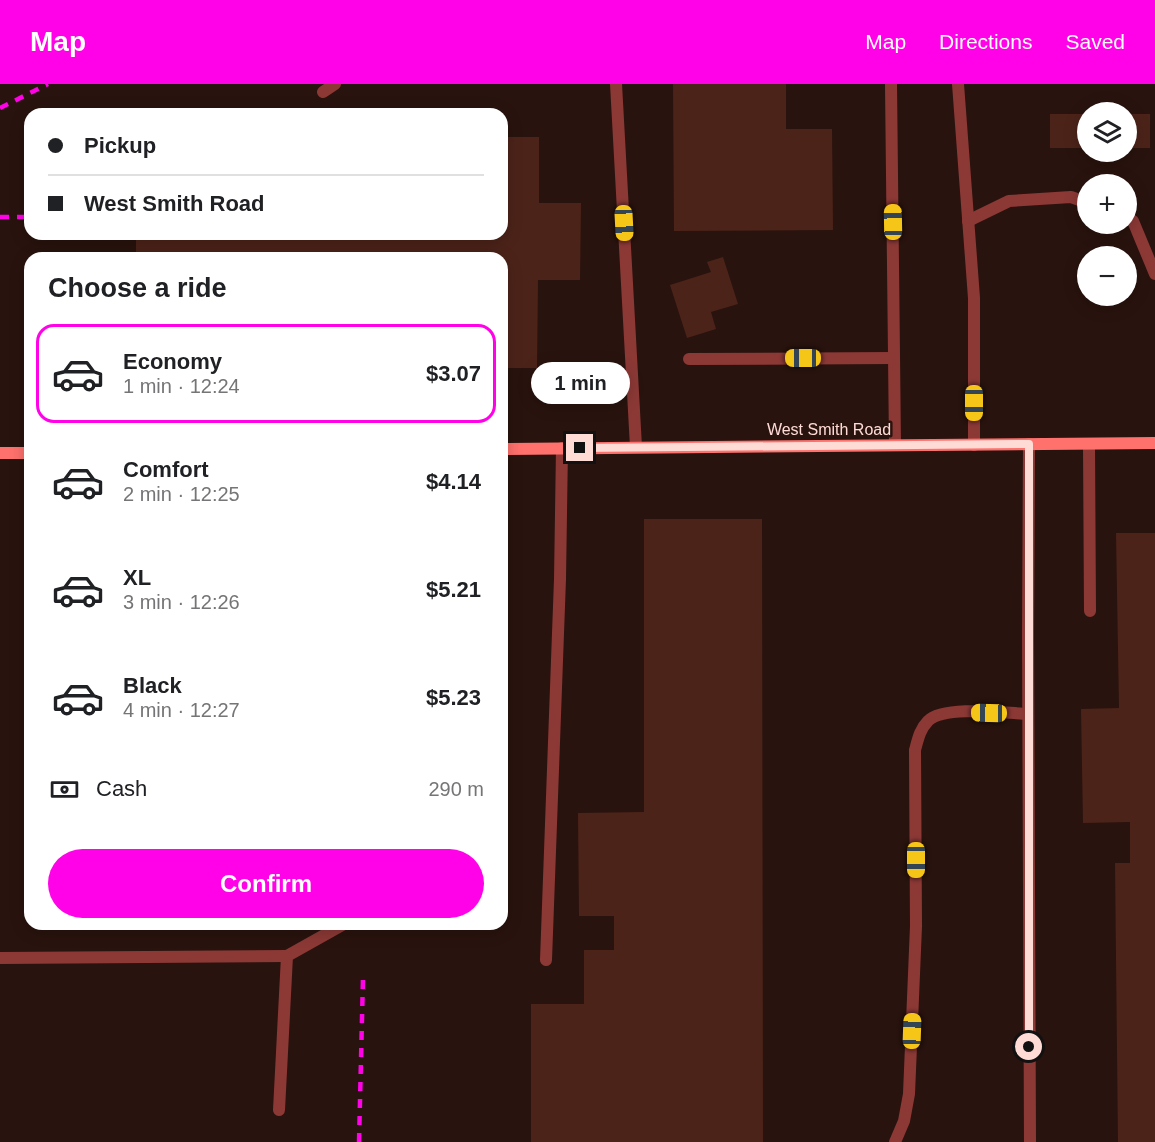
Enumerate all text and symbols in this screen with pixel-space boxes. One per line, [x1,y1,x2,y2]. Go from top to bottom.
text: Map [30,26,86,57]
text: Map [865,30,906,53]
text: Directions [939,30,1032,53]
text: Saved [1065,30,1125,53]
map controls [1077,102,1137,306]
button: layers [1077,102,1137,162]
text: Pickup [84,133,156,158]
button: + [1077,174,1137,234]
text: West Smith Road [84,191,265,216]
car [884,204,902,240]
car [614,205,634,241]
button: − [1077,246,1137,306]
text: Choose a ride [48,273,227,303]
icon: car [51,347,105,401]
text: Economy [123,349,222,374]
car [785,349,821,367]
text: $3.07 [426,361,481,386]
callout: 1 min [530,361,630,403]
text: 1 min [554,372,607,394]
text: 1 min · 12:24 [123,375,240,397]
car [965,385,983,421]
street label: West Smith Road [767,421,891,438]
route end [566,434,593,461]
icon: car [51,455,105,509]
text: Comfort [123,457,209,482]
text: $4.14 [426,469,481,494]
text: 2 min · 12:25 [123,483,240,505]
icon: car [51,563,105,617]
text: XL [123,565,151,590]
text: $5.21 [426,577,481,602]
text: 3 min · 12:26 [123,591,240,613]
icon: car [51,671,105,725]
text: Black [123,673,182,698]
text: $5.23 [426,685,481,710]
text: 4 min · 12:27 [123,699,240,721]
car [971,704,1007,722]
icon: cash [48,773,81,806]
text: Cash [96,776,147,801]
text: 290 m [428,778,484,800]
car [907,842,925,878]
button: Confirm [48,849,484,918]
car [902,1013,922,1049]
route start [1015,1033,1042,1060]

